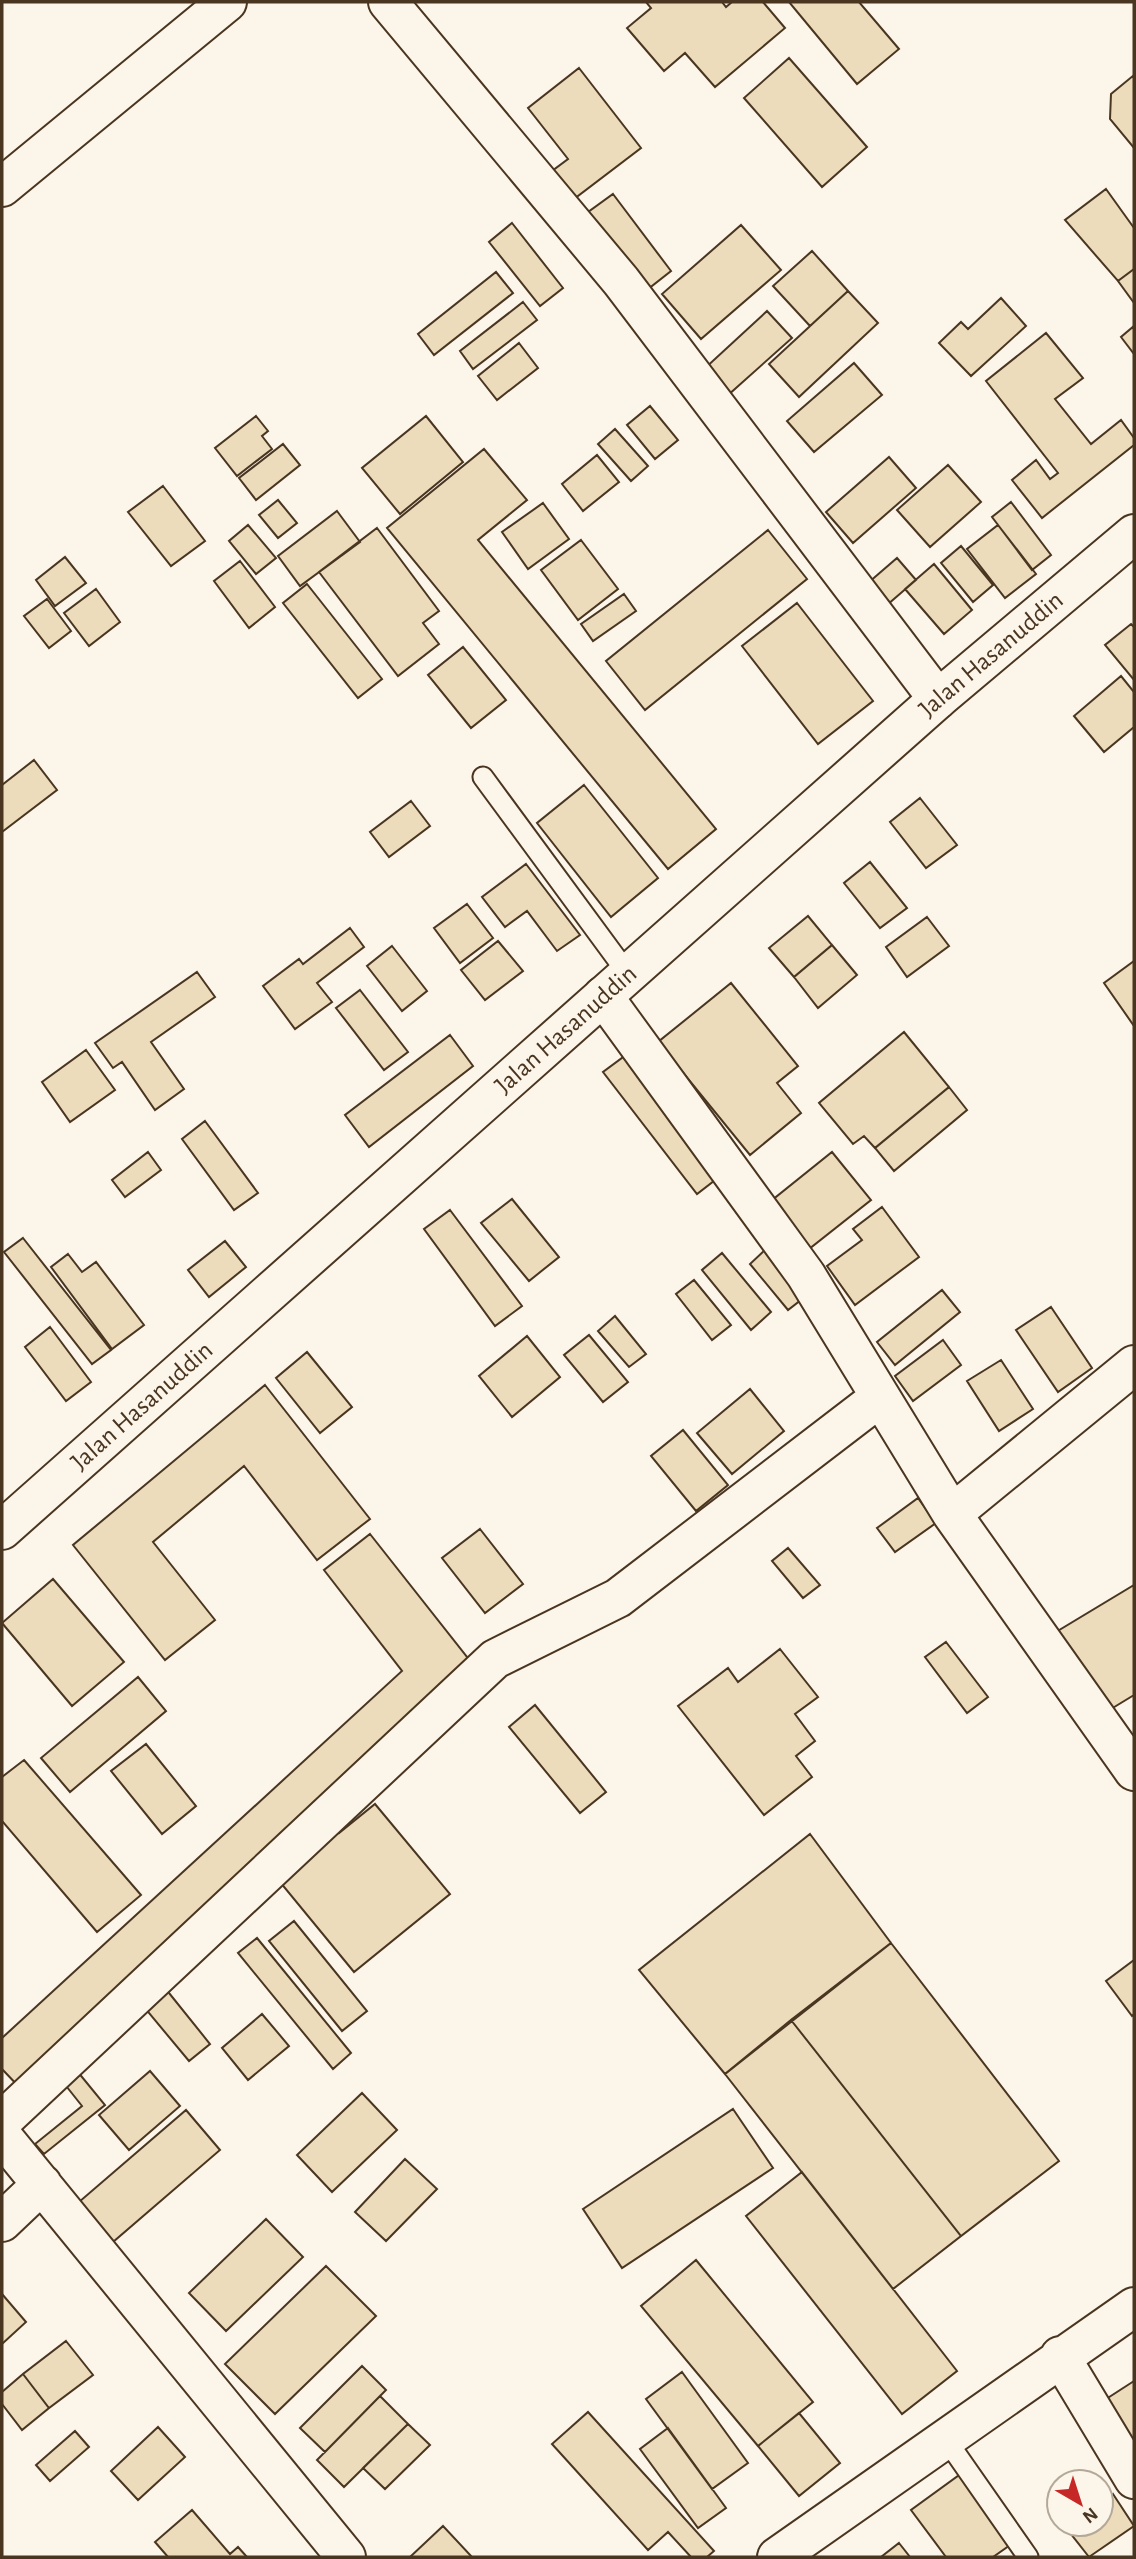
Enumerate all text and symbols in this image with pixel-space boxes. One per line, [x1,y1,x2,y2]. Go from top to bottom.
street label: Jalan Hasanuddin [914,587,1068,722]
street label: Jalan Hasanuddin [490,960,642,1099]
street label: Jalan Hasanuddin [66,1337,218,1475]
north arrow [1045,2468,1115,2538]
text: N [1079,2504,1101,2527]

